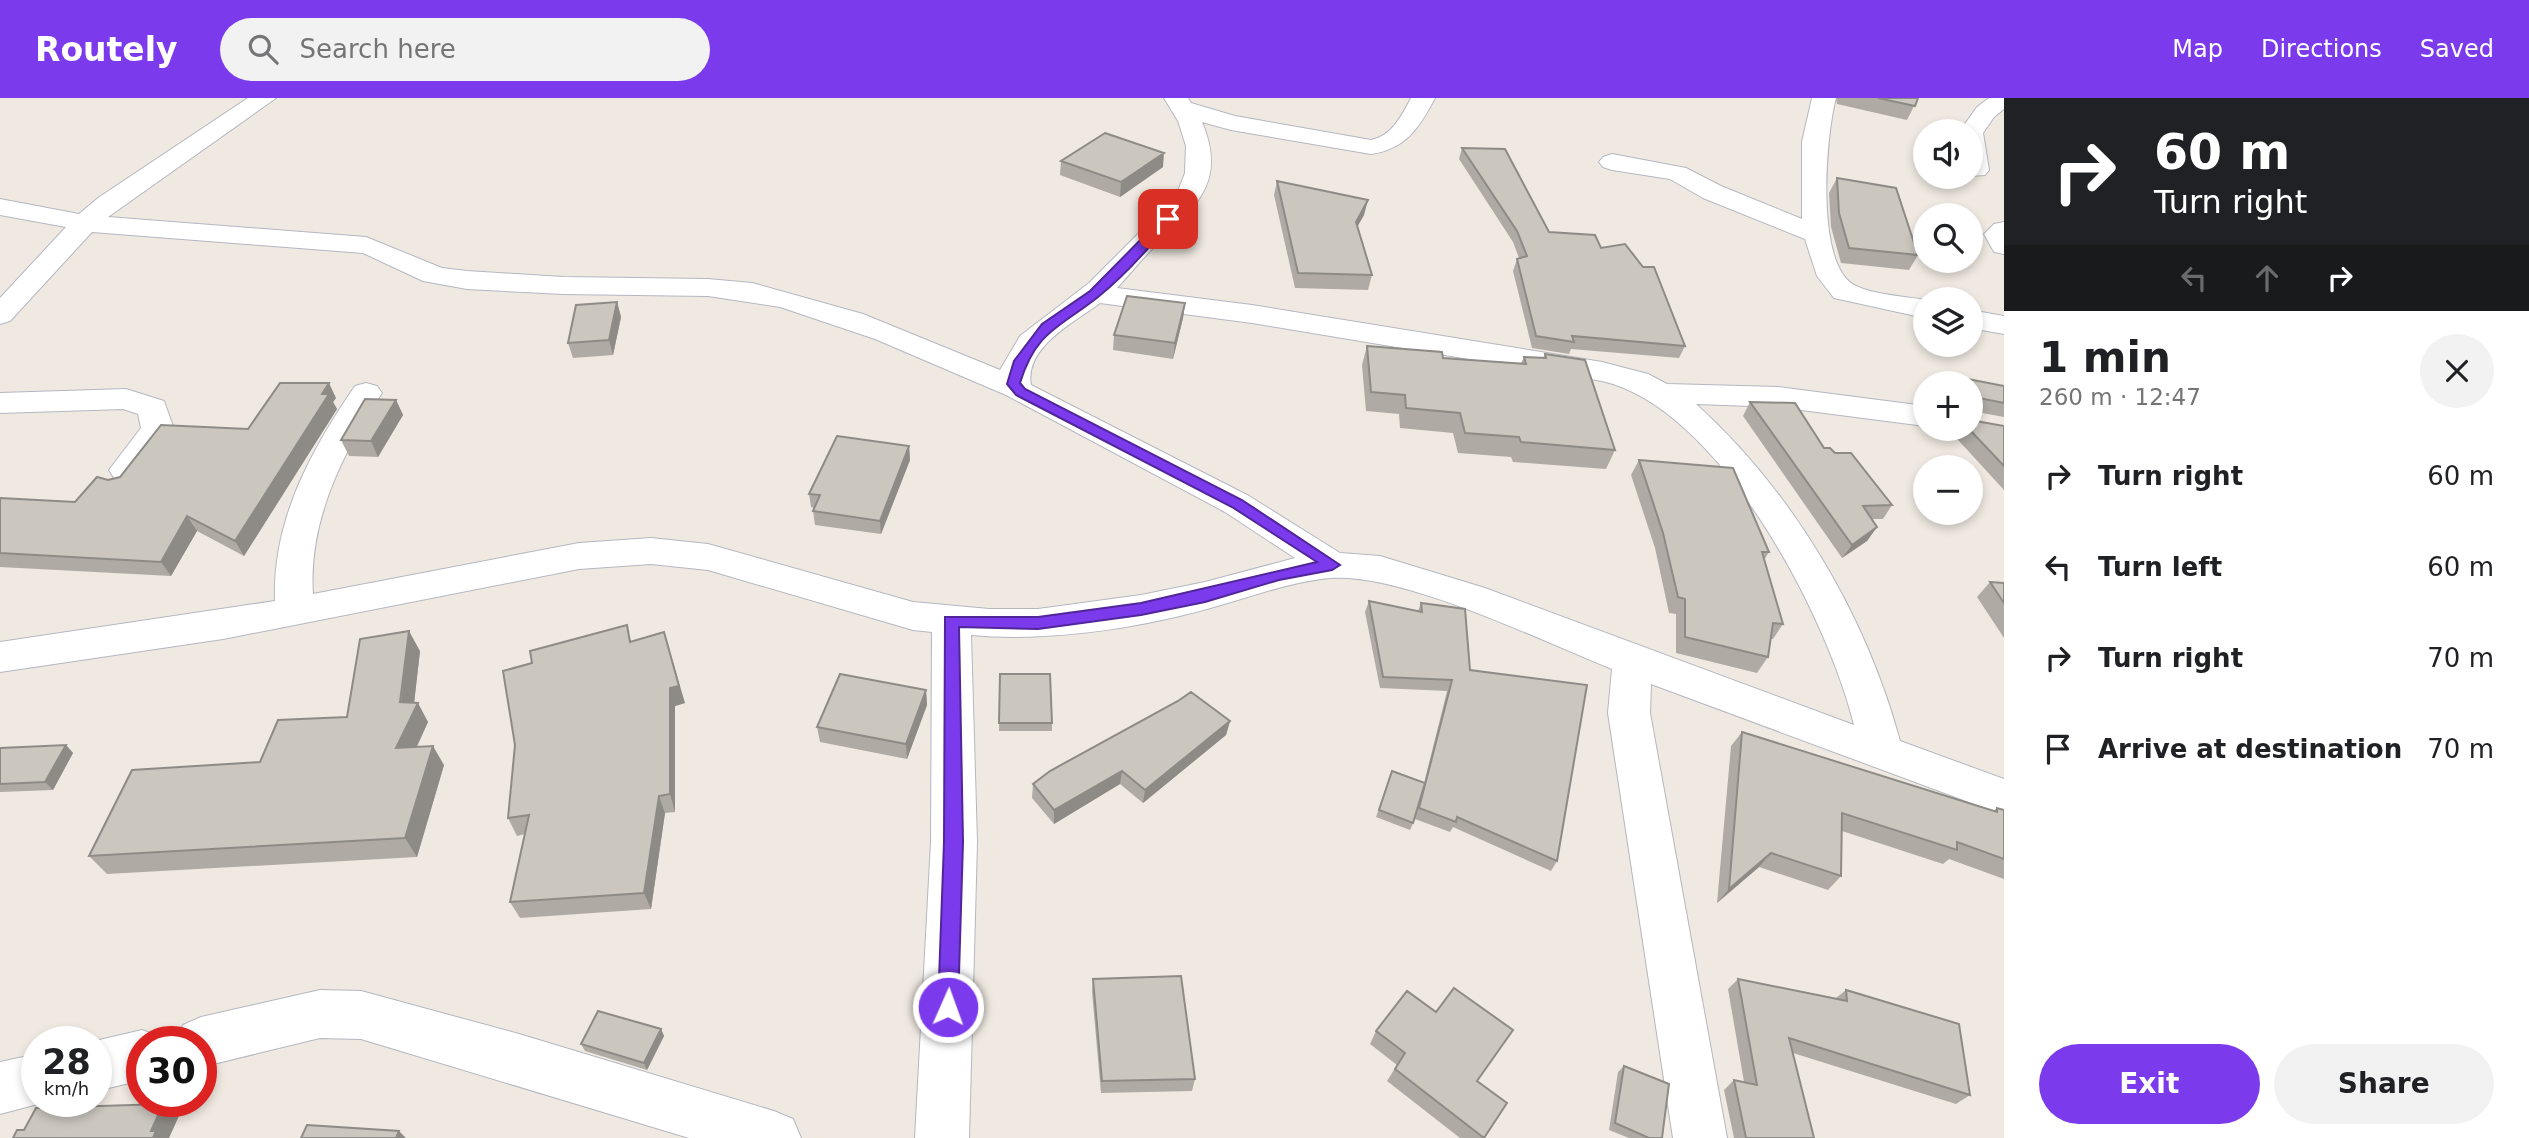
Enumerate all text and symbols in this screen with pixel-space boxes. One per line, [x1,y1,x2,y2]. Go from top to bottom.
search box [220,18,710,81]
text: Routely [35,30,178,69]
icon: search [244,30,282,68]
text: Search here [300,34,456,64]
text: Map [2172,35,2223,63]
text: Directions [2261,35,2382,63]
text: Saved [2420,35,2494,63]
map controls [1913,119,1983,525]
button: sound [1913,119,1983,189]
text: 60 m [2154,124,2290,181]
icon: right [2039,126,2130,217]
text: Turn right [2154,183,2307,221]
pin [1138,189,1198,249]
icon: arrive [1149,200,1187,238]
button: search [1913,203,1983,273]
icon: left [2175,259,2213,297]
icon: ahead [2248,259,2286,297]
icon: right [2321,259,2359,297]
button: layers [1913,287,1983,357]
text: 1 min [2039,333,2171,382]
button: close [2420,334,2494,408]
button: + [1913,371,1983,441]
text: 260 m · 12:47 [2039,384,2201,410]
button: − [1913,455,1983,525]
icon: right [2039,457,2077,495]
text: Turn right [2098,461,2243,491]
text: 60 m [2427,461,2494,491]
icon: left [2039,548,2077,586]
text: Turn left [2098,552,2222,582]
text: 60 m [2427,552,2494,582]
icon: right [2039,639,2077,677]
text: Turn right [2098,643,2243,673]
text: 70 m [2427,643,2494,673]
icon: arrive [2039,730,2077,768]
text: Arrive at destination [2098,734,2402,764]
text: 70 m [2427,734,2494,764]
position arrow [911,970,985,1044]
speed limit sign: 30 [126,1026,217,1117]
text: 28 [42,1042,91,1082]
button: Exit [2039,1044,2260,1124]
button: Share [2274,1044,2494,1124]
text: km/h [44,1078,89,1099]

